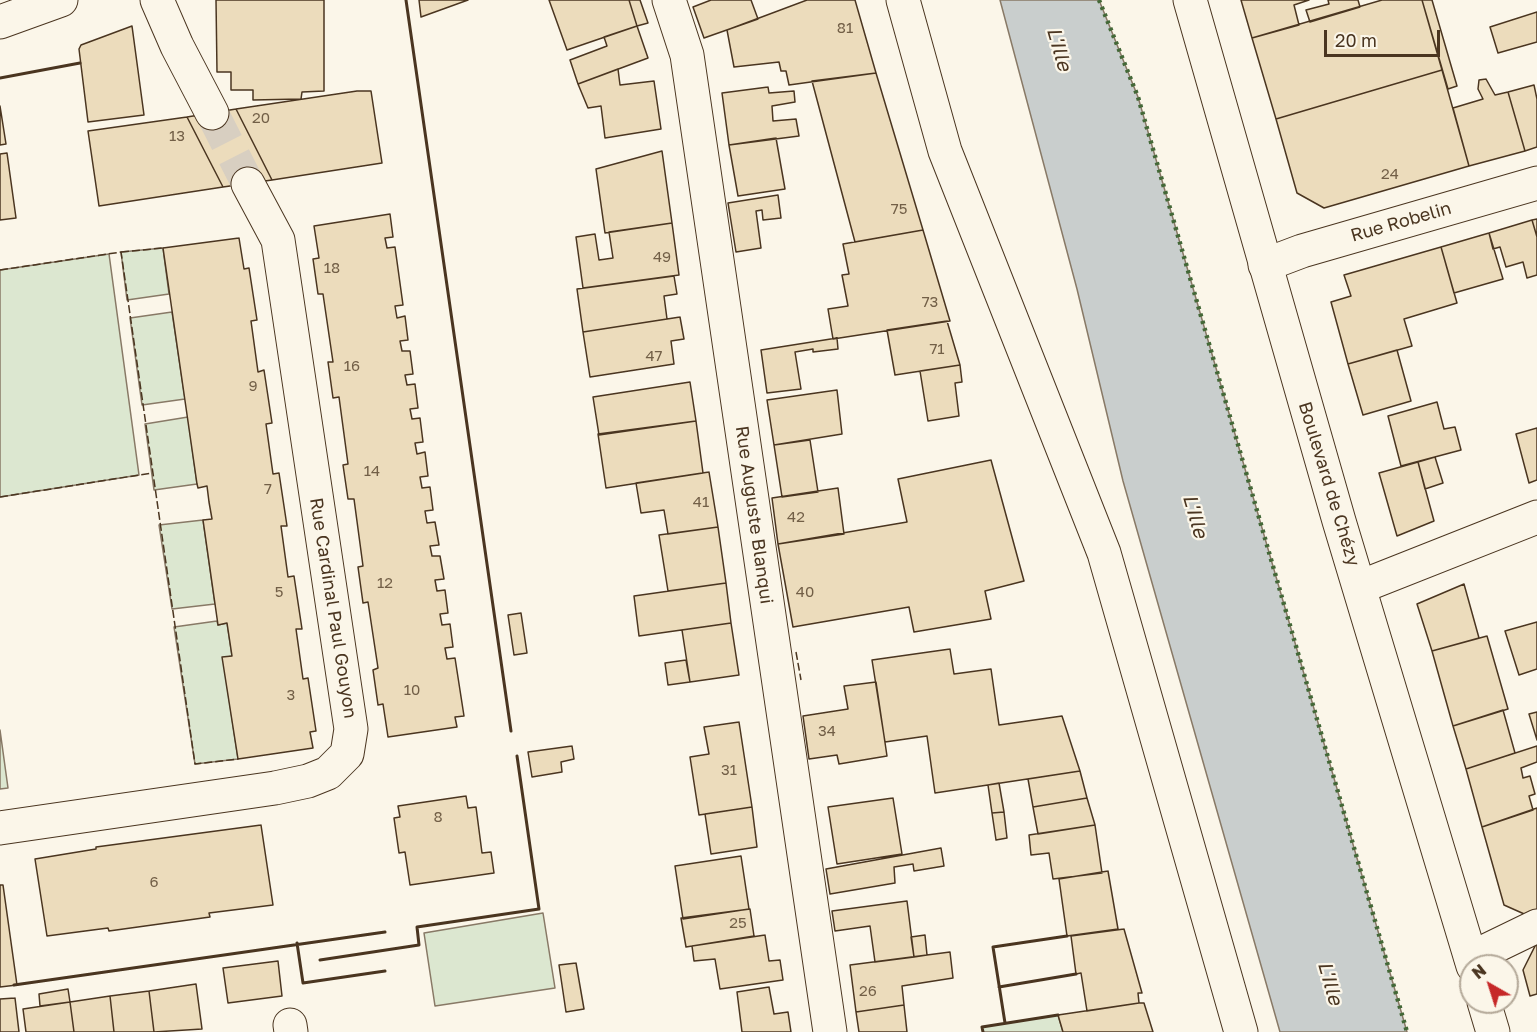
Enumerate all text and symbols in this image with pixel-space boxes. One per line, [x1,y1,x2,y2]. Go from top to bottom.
scale bar [1327,18,1442,56]
house number: 81 [837,19,853,37]
water label: L'Ille [1041,24,1077,74]
text: 20 m [1335,29,1377,51]
house number: 20 [252,109,270,127]
house number: 13 [169,127,185,145]
house number: 24 [1381,165,1399,183]
street label: Rue Robelin [1348,197,1454,247]
house number: 75 [891,200,907,218]
house number: 49 [653,248,671,266]
house number: 18 [324,259,340,277]
house number: 73 [922,293,938,311]
house number: 71 [929,340,945,358]
house number: 47 [645,347,663,365]
house number: 16 [344,357,360,375]
house number: 9 [248,377,258,395]
street label: Boulevard de Chézy [1294,399,1364,569]
street label: Rue Auguste Blanqui [731,424,777,606]
house number: 14 [364,462,380,480]
house number: 7 [264,480,272,498]
water label: L'Ille [1177,491,1213,541]
house number: 41 [693,493,709,511]
street label: Rue Cardinal Paul Gouyon [305,496,361,720]
house number: 42 [787,508,805,526]
house number: 12 [377,574,393,592]
house number: 5 [275,583,283,601]
house number: 40 [796,583,814,601]
house number: 10 [404,681,420,699]
house number: 3 [287,686,295,704]
house number: 34 [818,722,836,740]
house number: 31 [721,761,737,779]
house number: 8 [433,808,443,826]
house number: 6 [149,873,159,891]
house number: 25 [729,914,747,932]
north arrow [1459,954,1519,1014]
water label: L'Ille [1312,958,1348,1008]
text: N [1468,960,1490,983]
house number: 26 [859,982,877,1000]

